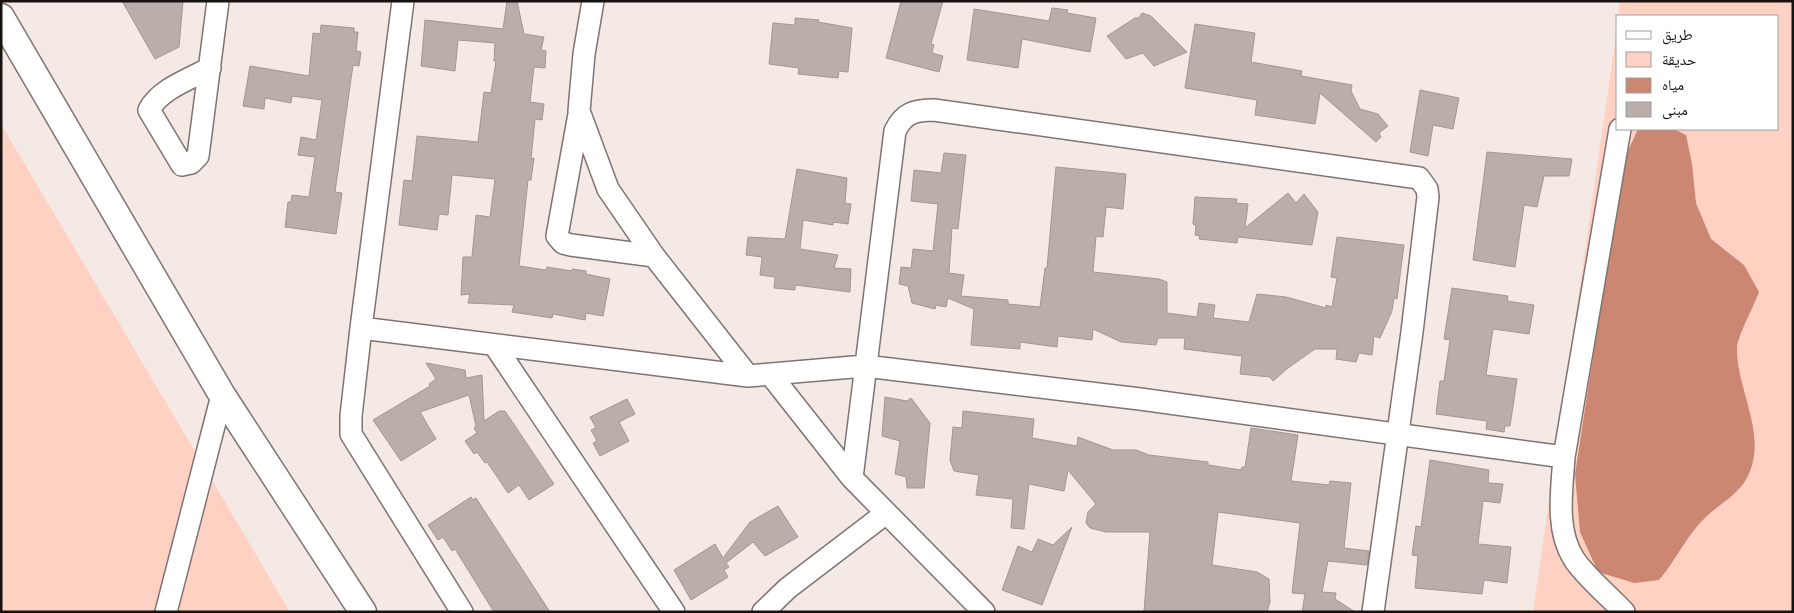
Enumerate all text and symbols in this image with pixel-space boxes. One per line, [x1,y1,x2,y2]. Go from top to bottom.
legend [1616,15,1779,130]
text: طريق [1662,24,1693,45]
text: حديقة [1662,49,1697,69]
text: مياه [1662,74,1684,94]
text: مبنى [1662,99,1688,120]

